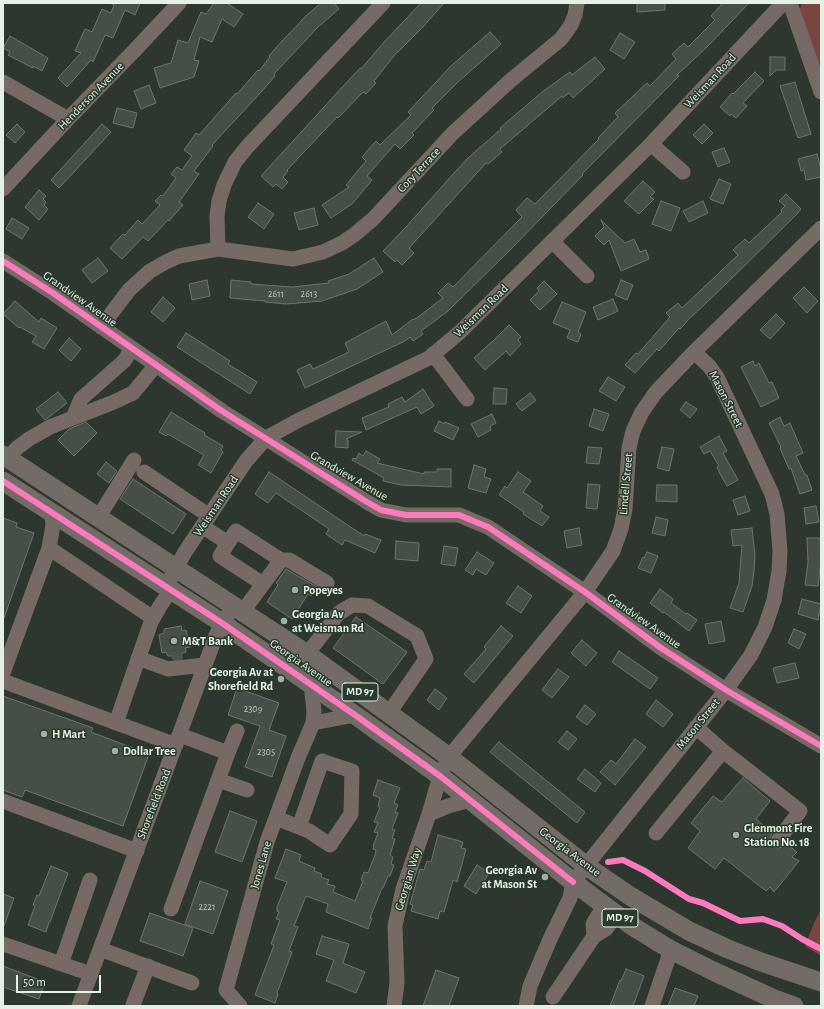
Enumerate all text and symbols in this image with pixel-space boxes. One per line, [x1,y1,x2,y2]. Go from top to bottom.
street label: Weisman Road [681,50,739,112]
street label: Henderson Avenue [55,59,127,133]
street label: Cory Terrace [394,144,444,196]
street label: Grandview Avenue [40,268,120,330]
street label: Weisman Road [451,281,511,341]
house number: 2611 [268,288,284,300]
house number: 2613 [301,288,317,300]
street label: Mason Street [706,368,746,430]
street label: Grandview Avenue [308,448,390,504]
street label: Lindell Street [616,452,636,516]
street label: Weisman Road [190,473,242,539]
place label: Popeyes [303,583,343,597]
marker: Popeyes [290,585,300,595]
street label: Grandview Avenue [604,590,684,652]
place label: Georgia Av at Weisman Rd [292,607,364,635]
marker: Georgia Av at Weisman Rd [279,616,289,626]
place label: M&T Bank [182,634,233,648]
marker: M&T Bank [169,636,179,646]
street label: Georgia Avenue [267,636,335,690]
place label: Georgia Av at Shorefield Rd [208,665,273,693]
marker: Georgia Av at Shorefield Rd [276,674,286,684]
road number: MD 97 [342,683,378,701]
street label: Mason Street [673,696,723,752]
house number: 2309 [244,703,262,715]
place label: H Mart [52,727,86,741]
marker: H Mart [39,729,49,739]
place label: Dollar Tree [123,744,176,758]
marker: Dollar Tree [110,746,120,756]
house number: 2305 [257,746,275,758]
street label: Shorefield Road [134,767,174,841]
place label: Glenmont Fire Station No. 18 [744,821,812,849]
street label: Georgia Avenue [536,824,604,880]
marker: Glenmont Fire Station No. 18 [731,830,741,840]
street label: Jones Lane [247,839,275,891]
street label: Georgian Way [392,846,424,912]
place label: Georgia Av at Mason St [481,863,537,891]
marker: Georgia Av at Mason St [540,872,550,882]
house number: 2221 [198,901,216,913]
road number: MD 97 [602,909,638,927]
scale bar [18,967,103,993]
text: 50 m [23,976,46,988]

